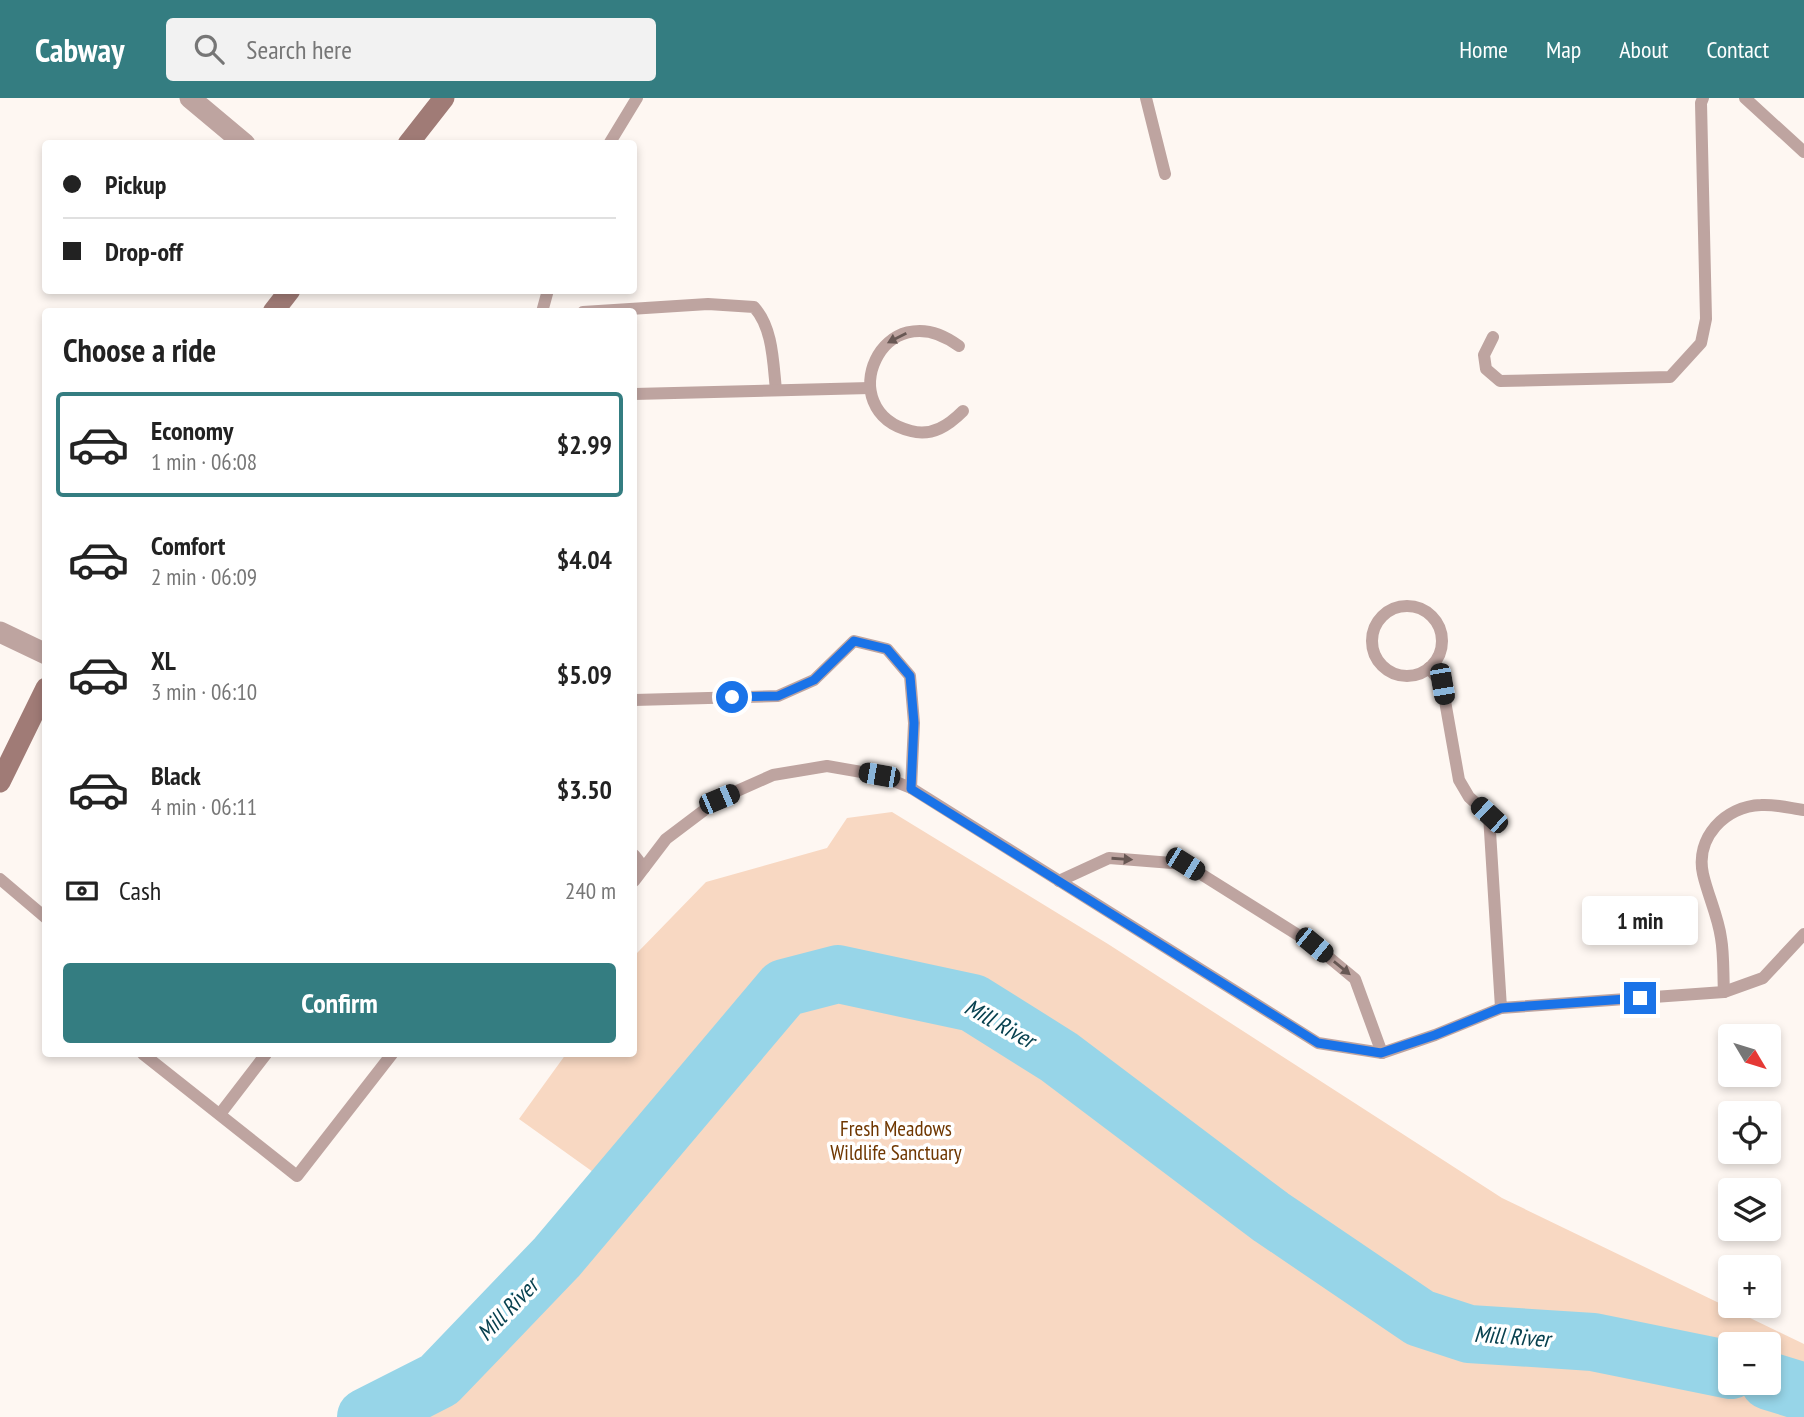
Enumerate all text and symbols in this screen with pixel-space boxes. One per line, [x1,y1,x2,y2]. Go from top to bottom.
search box [166,18,656,81]
text: Cabway [35,28,124,71]
icon: search [190,30,228,68]
text: Search here [246,33,352,66]
text: Home [1459,34,1508,65]
text: Map [1546,34,1581,65]
text: About [1619,34,1668,65]
text: Contact [1706,34,1769,65]
text: Pickup [105,168,166,201]
text: Drop-off [105,235,183,268]
text: Choose a ride [63,329,216,371]
one-way arrow [887,332,906,344]
icon: car [67,413,130,476]
text: Economy [151,414,233,447]
text: $2.99 [557,428,612,461]
text: 1 min · 06:08 [151,447,257,476]
icon: car [67,528,130,591]
text: Comfort [151,529,225,562]
text: $4.04 [557,543,612,576]
text: 2 min · 06:09 [151,562,257,591]
icon: car [67,643,130,706]
text: XL [151,644,176,677]
text: $5.09 [557,658,612,691]
car [1429,661,1456,707]
text: 3 min · 06:10 [151,677,257,706]
route start [716,681,748,713]
icon: car [67,758,130,821]
text: Black [151,759,201,792]
car [857,761,902,789]
text: $3.50 [557,773,612,806]
car [696,781,743,817]
text: 4 min · 06:11 [151,792,257,821]
car [1467,793,1512,837]
car [1162,844,1209,884]
one-way arrow [1111,854,1133,865]
icon: cash [63,872,101,910]
text: Cash [119,874,161,907]
text: 240 m [565,876,616,905]
callout: 1 min [1582,897,1698,946]
text: 1 min [1617,906,1663,935]
car [1292,924,1337,966]
one-way arrow [1334,960,1351,975]
button: Confirm [63,963,616,1043]
route end [1624,982,1656,1014]
water label: Mill River [960,992,1043,1056]
north arrow [1718,1024,1782,1087]
map controls [1718,1024,1781,1395]
button: locate [1718,1101,1781,1164]
park label: Fresh Meadows Wildlife Sanctuary [830,1115,962,1166]
button: layers [1718,1178,1781,1241]
button: + [1718,1255,1781,1318]
water label: Mill River [470,1269,546,1346]
water label: Mill River [1473,1319,1555,1353]
button: − [1718,1332,1781,1395]

